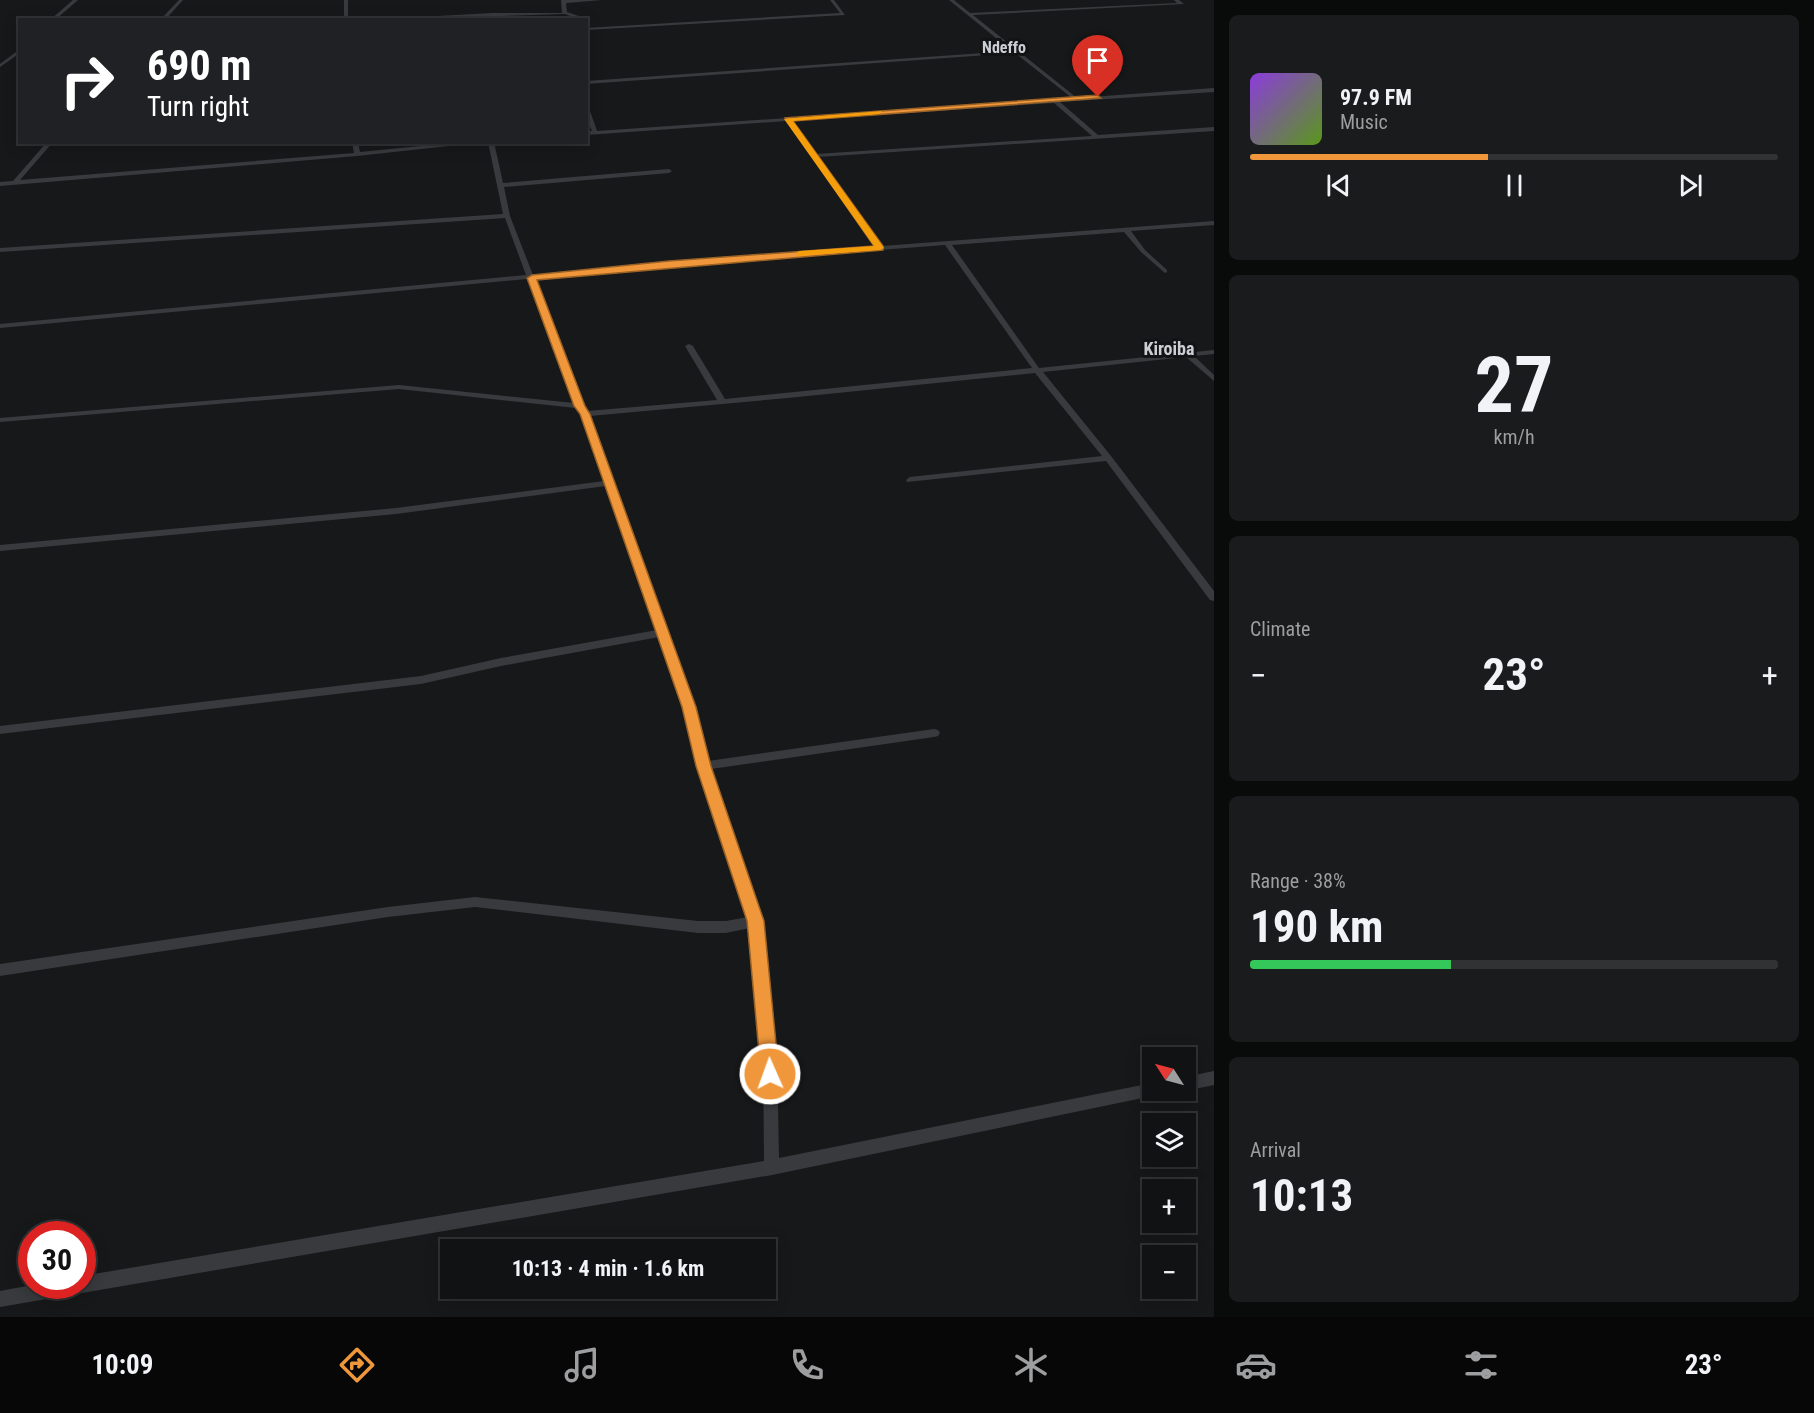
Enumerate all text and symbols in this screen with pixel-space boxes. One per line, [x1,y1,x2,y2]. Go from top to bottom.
pin [1072,35,1123,97]
district label: Ndeffo [982,38,1026,57]
text: 690 m [147,41,252,90]
icon: right [48,42,126,120]
icon: arrive [1081,44,1114,77]
text: 97.9 FM [1340,85,1412,110]
text: Turn right [147,91,249,123]
text: Music [1340,110,1388,134]
icon: previous [1322,169,1355,202]
icon: pause [1498,169,1531,202]
icon: next [1674,169,1707,202]
district label: Kiroiba [1143,338,1195,359]
text: 27 [1475,340,1553,431]
text: km/h [1493,425,1535,449]
text: Climate [1250,617,1310,641]
text: 23° [1483,648,1546,701]
text: − [1250,656,1267,695]
text: + [1762,656,1778,695]
text: Range · 38% [1250,869,1346,893]
text: 190 km [1250,900,1383,953]
position arrow [738,1042,802,1106]
north arrow [1142,1047,1196,1101]
map controls [1142,1047,1196,1299]
button: layers [1142,1113,1196,1167]
text: Arrival [1250,1138,1301,1162]
text: 10:13 [1250,1169,1353,1222]
button: + [1142,1179,1196,1233]
speed limit sign: 30 [18,1221,96,1299]
button: − [1142,1245,1196,1299]
text: 10:13 · 4 min · 1.6 km [512,1256,704,1281]
icon: directions [336,1344,378,1386]
icon: music [561,1344,603,1386]
icon: phone [786,1344,828,1386]
icon: climate [1010,1344,1052,1386]
icon: car [1235,1344,1277,1386]
icon: filters [1460,1344,1502,1386]
text: 10:09 [91,1349,153,1381]
text: 23° [1685,1349,1723,1381]

